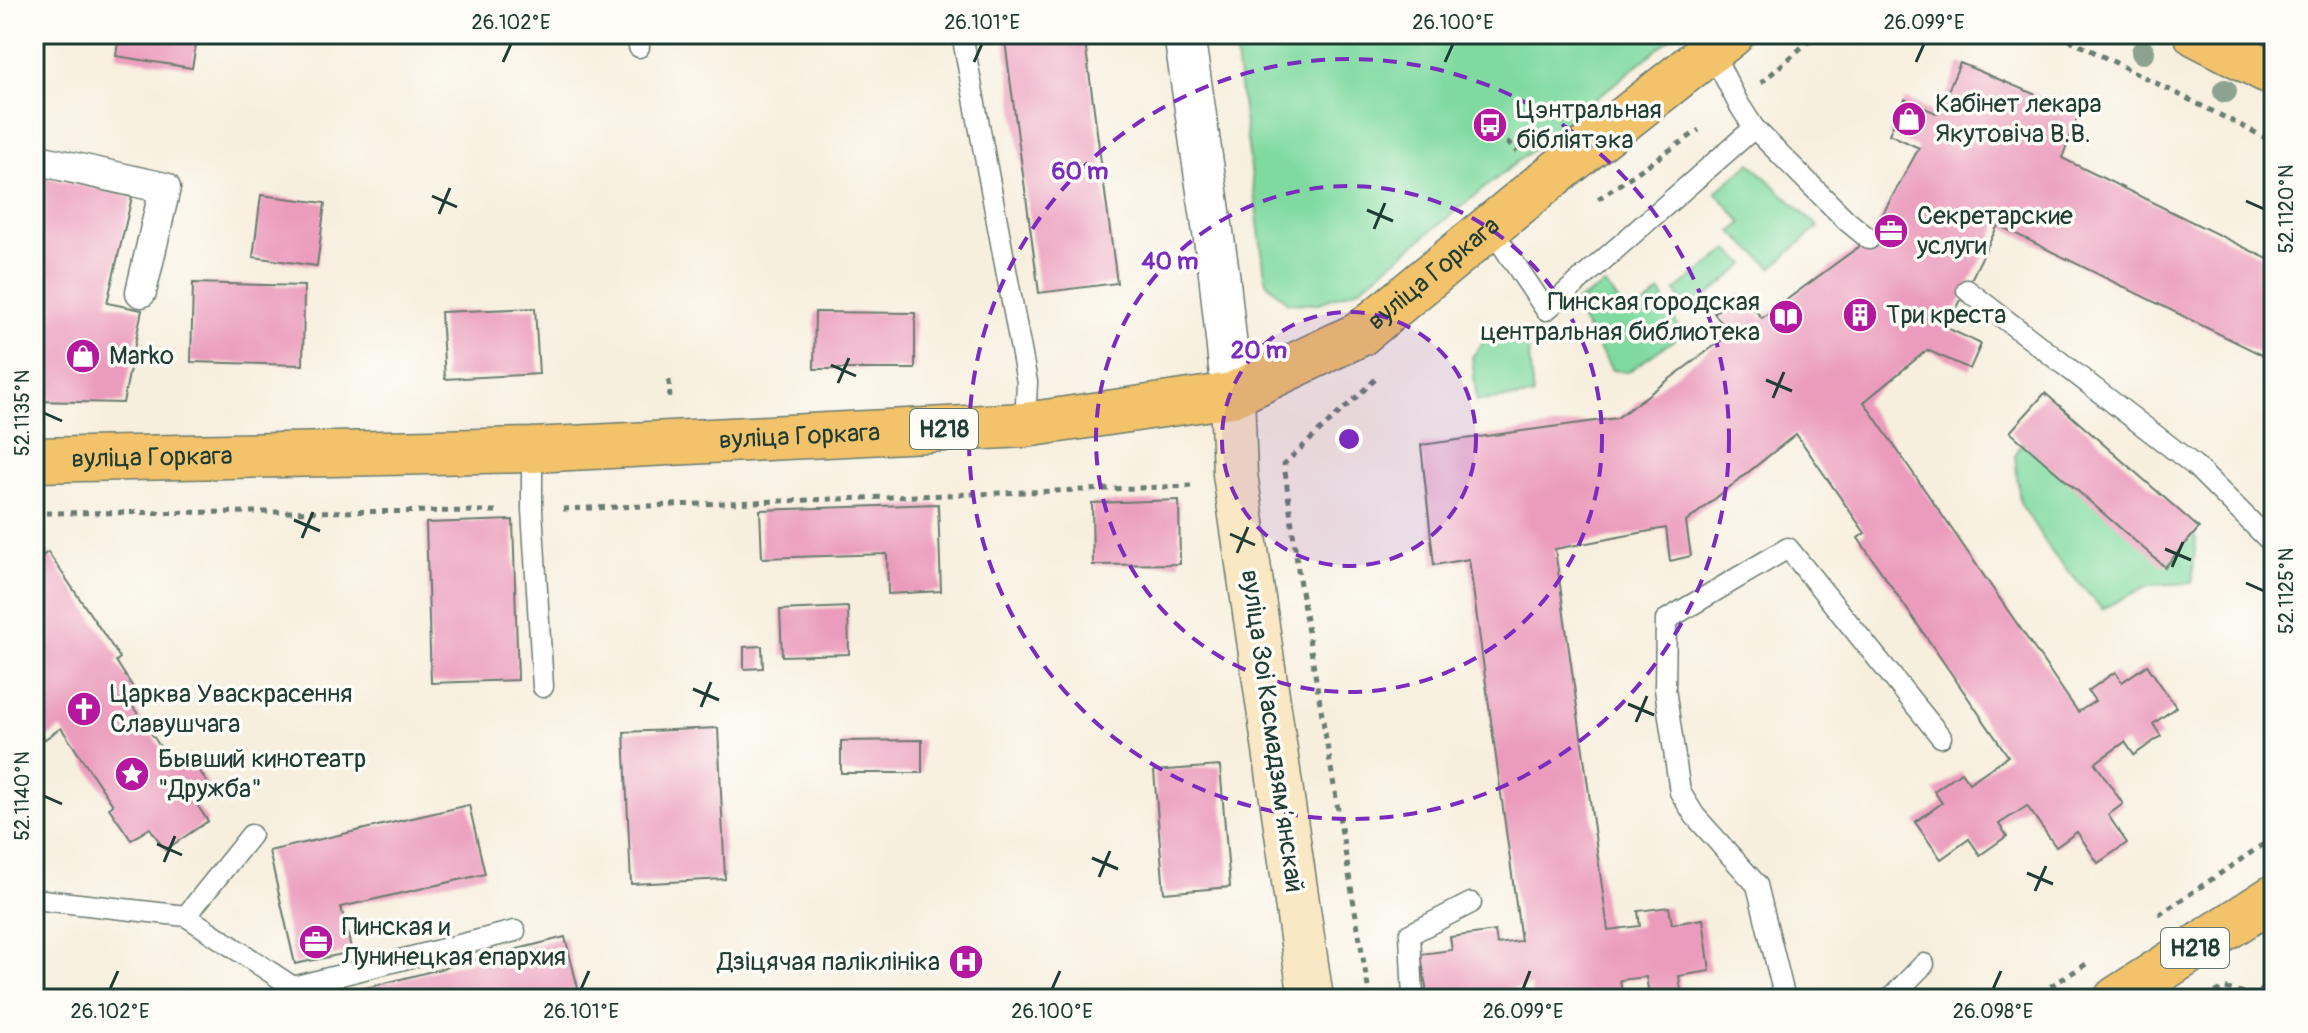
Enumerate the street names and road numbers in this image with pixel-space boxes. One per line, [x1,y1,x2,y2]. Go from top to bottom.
street label: вуліца Горкага [1361,210,1506,337]
road number: Н218 [910,409,978,449]
street label: вуліца Горкага [718,416,881,457]
street label: вуліца Горкага [71,440,233,475]
street label: вуліца Зоі Касмадзямʼянскай [1234,568,1310,894]
road number: Н218 [2161,928,2229,968]

